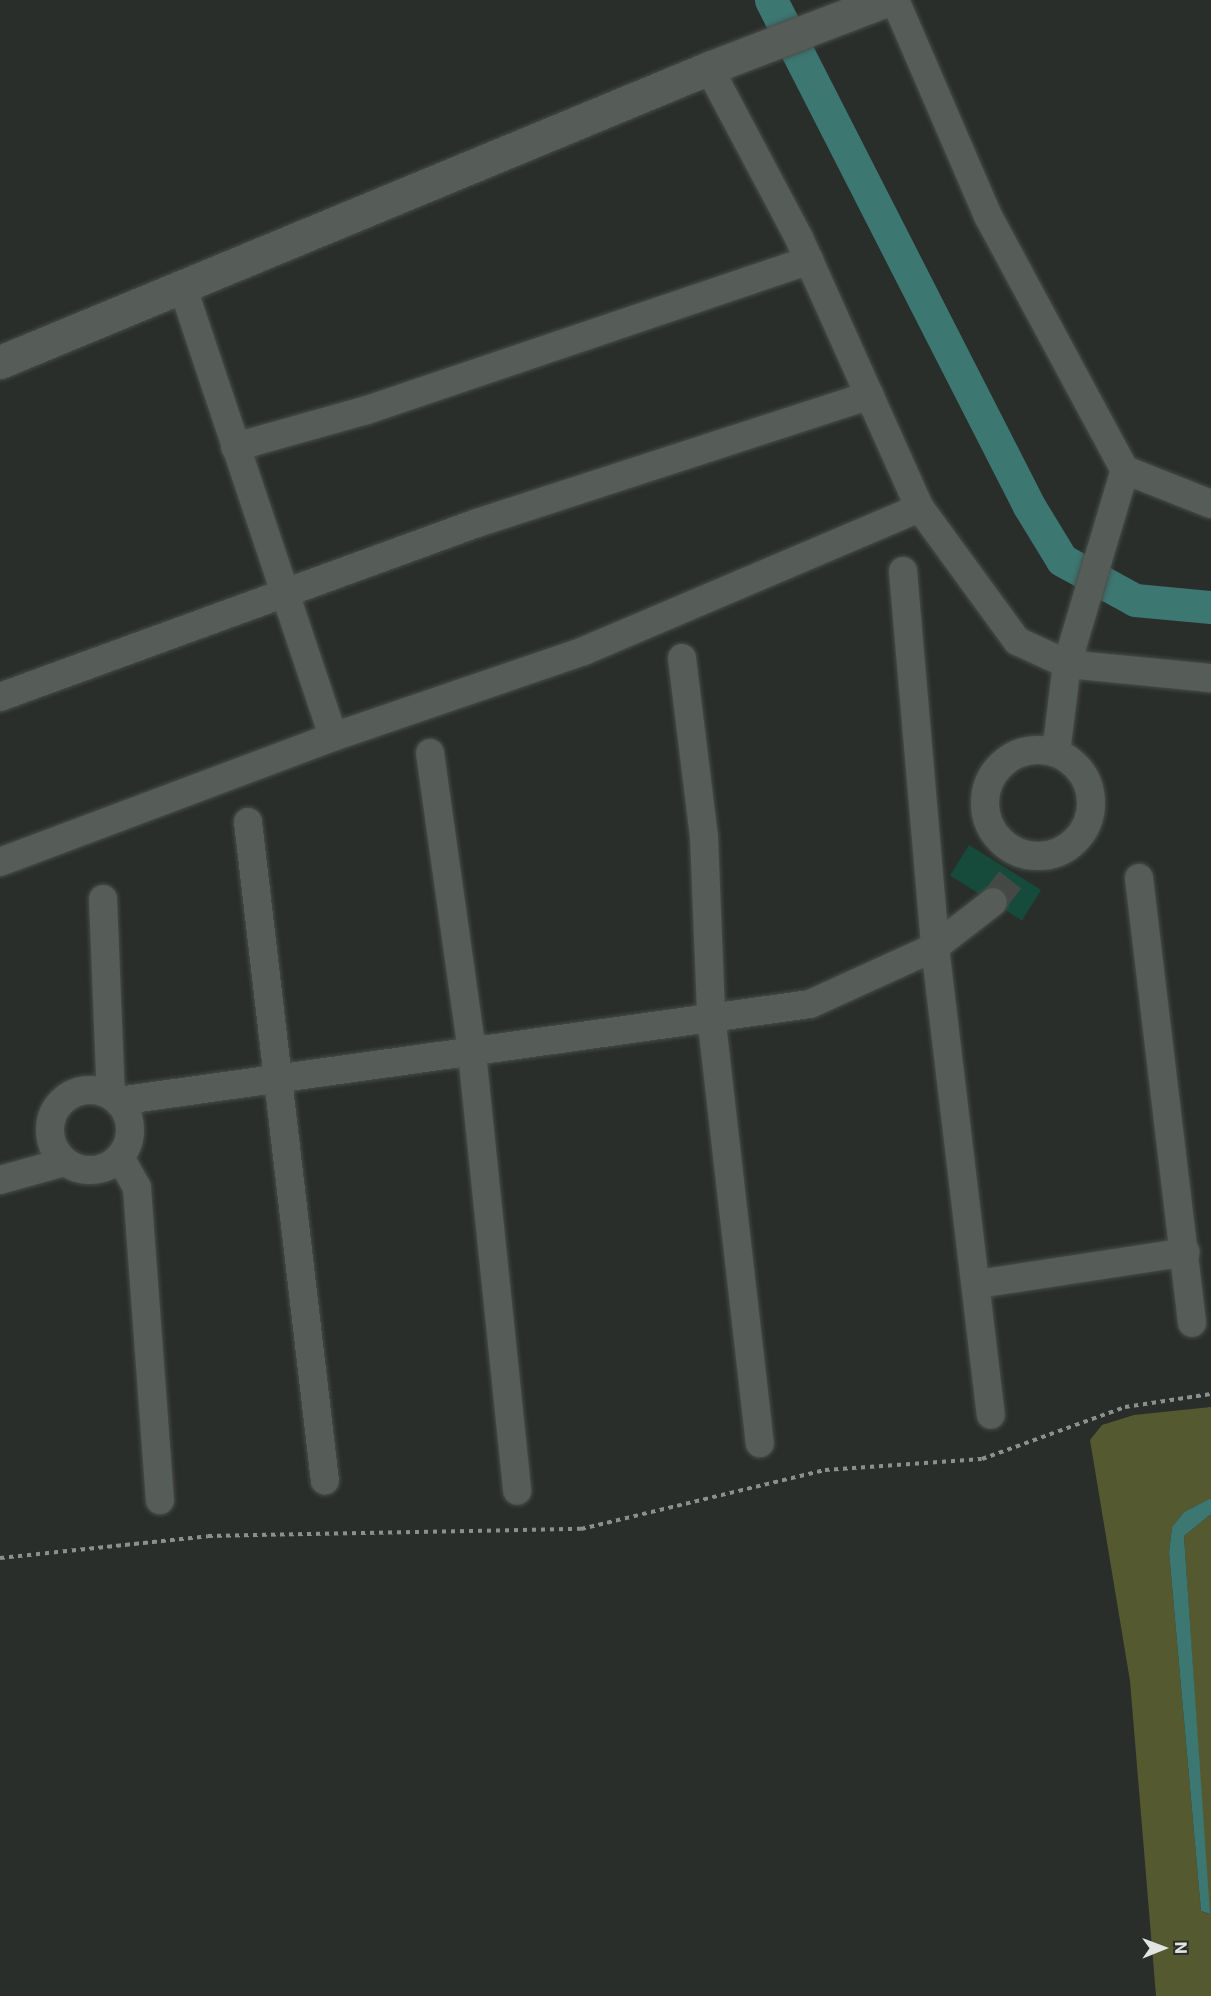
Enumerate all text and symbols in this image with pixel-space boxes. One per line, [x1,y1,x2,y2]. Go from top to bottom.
north arrow [1133,1918,1193,1978]
text: N [1171,1941,1191,1954]

